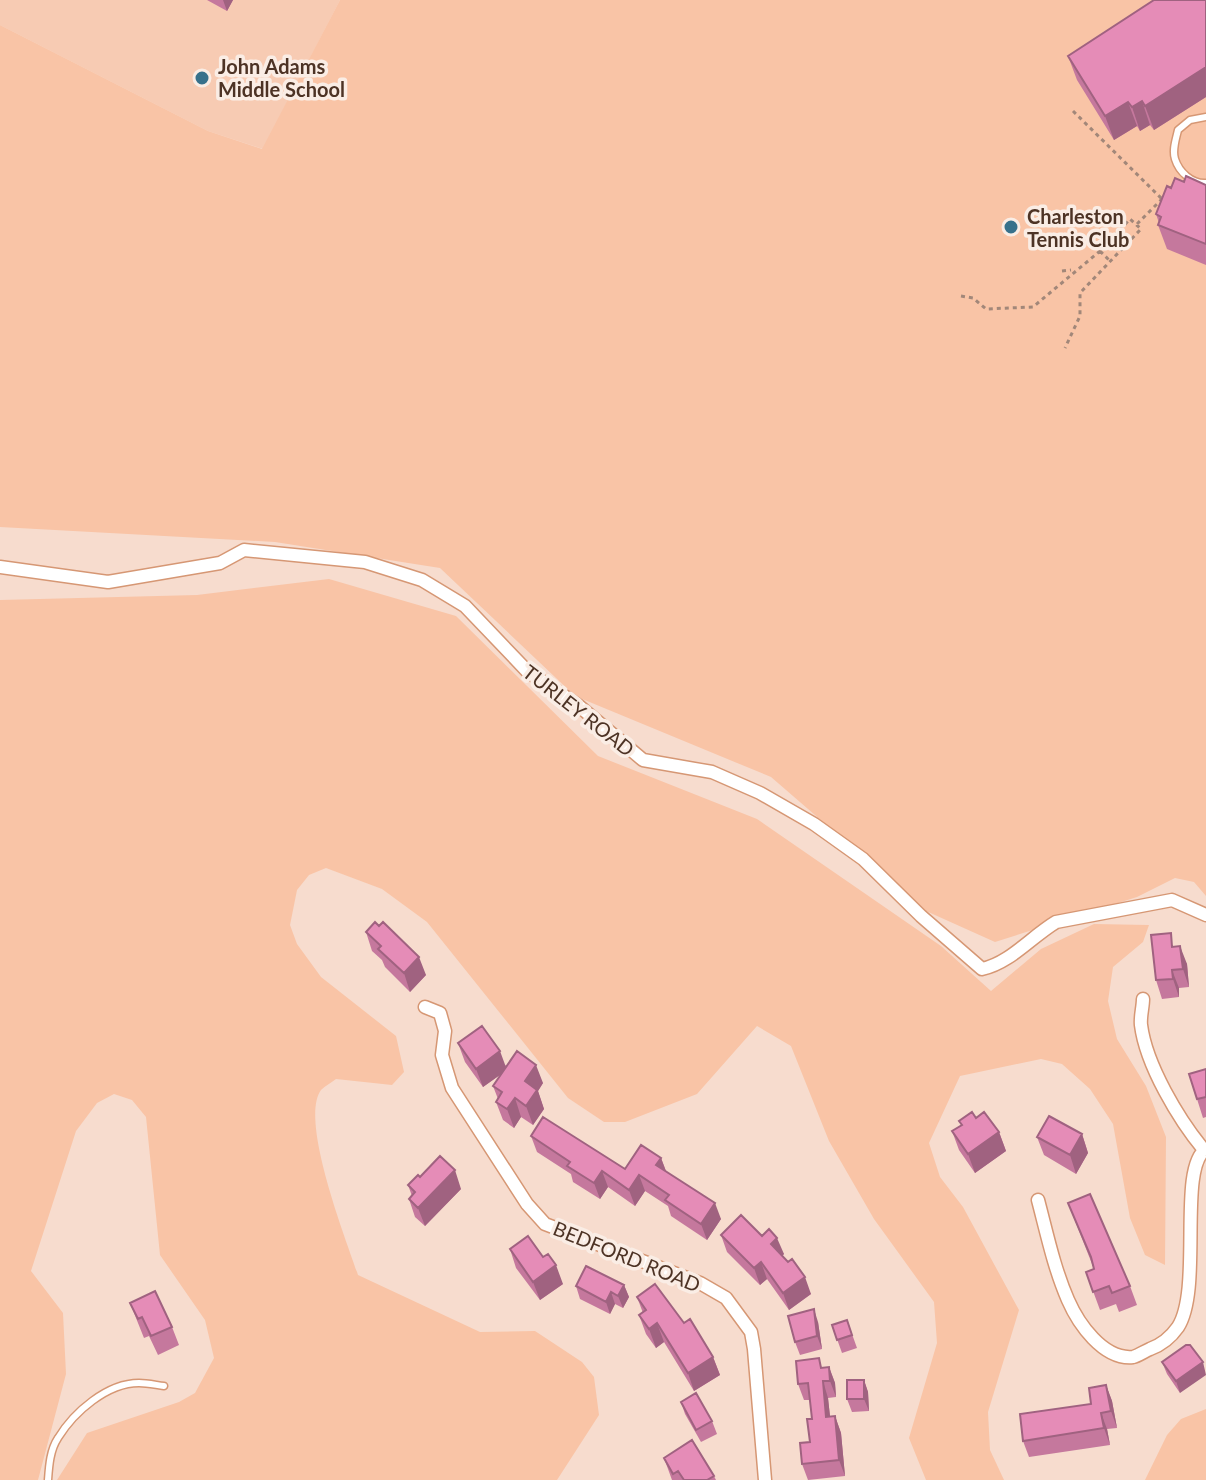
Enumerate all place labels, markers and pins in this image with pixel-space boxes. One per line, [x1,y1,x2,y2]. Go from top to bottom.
place label: John Adams Middle School [218,54,345,101]
marker: John Adams Middle School [193,69,211,87]
place label: Charleston Tennis Club [1027,204,1129,251]
marker: Charleston Tennis Club [1002,218,1020,236]

